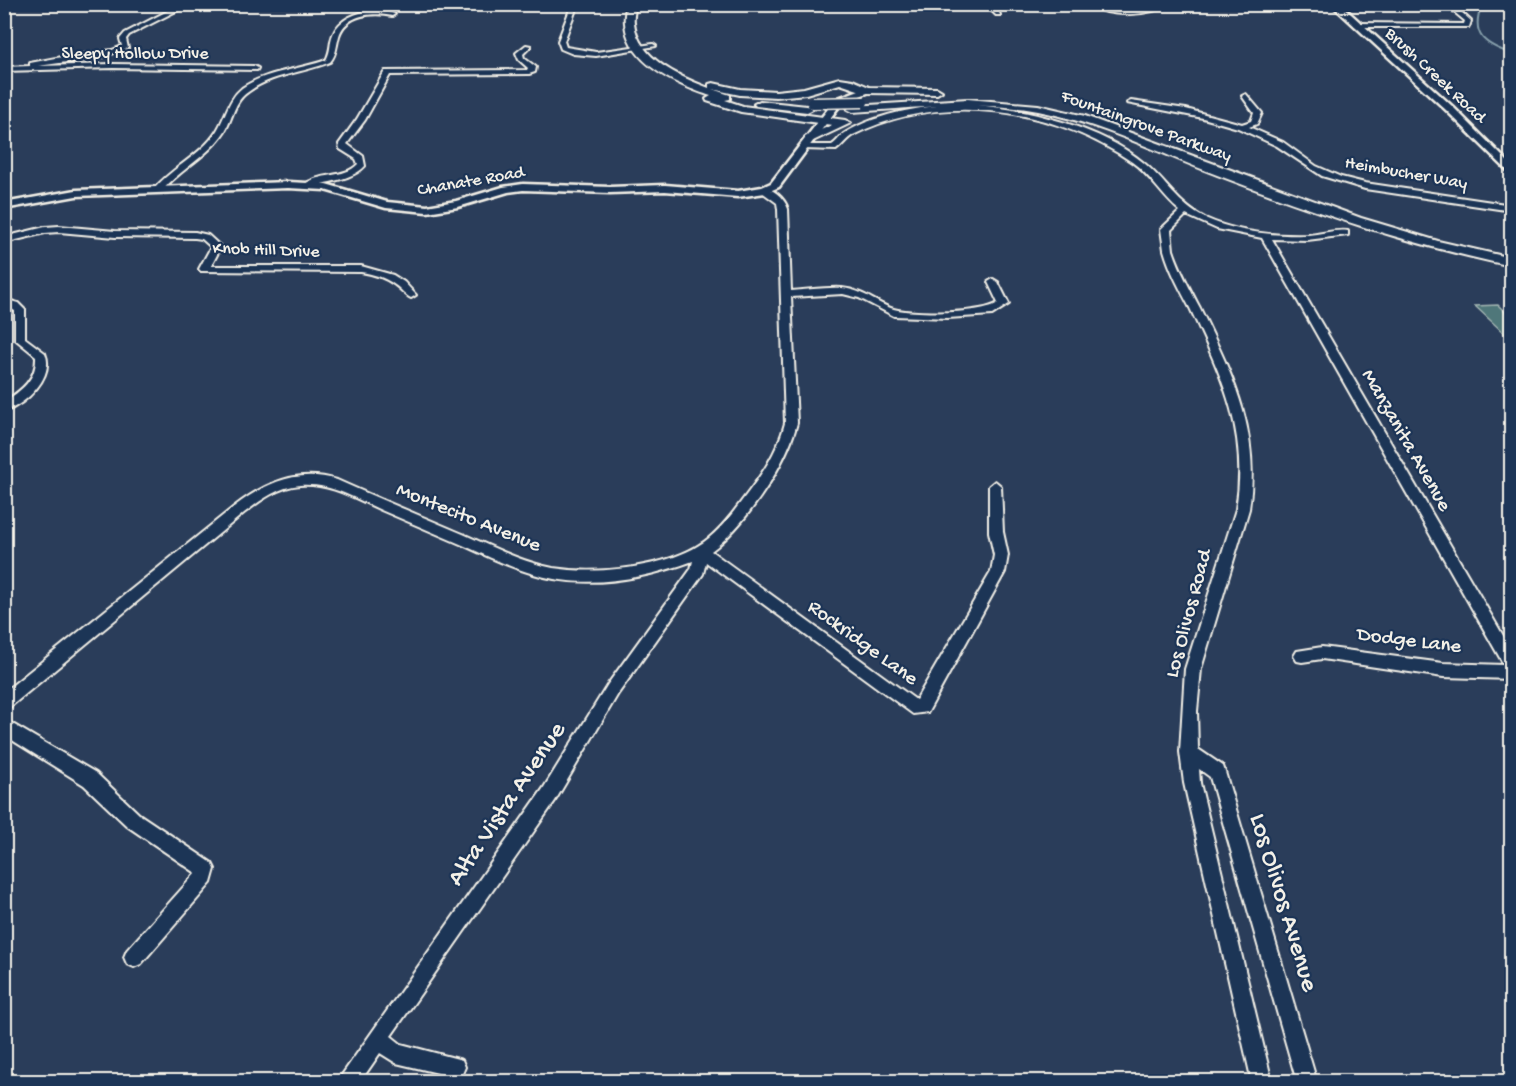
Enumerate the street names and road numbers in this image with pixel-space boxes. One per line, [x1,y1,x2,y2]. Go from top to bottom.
street label: Brush Creek Road [1379,23,1491,129]
street label: Sleepy Hollow Drive [61,44,209,65]
street label: Fountaingrove Parkway [1057,86,1234,168]
street label: Heimbucher Way [1343,153,1469,195]
street label: Chanate Road [416,162,528,202]
street label: Knob Hill Drive [212,239,321,263]
street label: Manzanita Avenue [1354,365,1456,518]
street label: Montecito Avenue [392,479,545,560]
street label: Los Olivos Road [1161,545,1220,681]
street label: Rockridge Lane [802,595,923,693]
street label: Dodge Lane [1353,623,1464,661]
street label: Alta Vista Avenue [442,717,575,893]
street label: Los Olivos Avenue [1240,810,1324,996]

